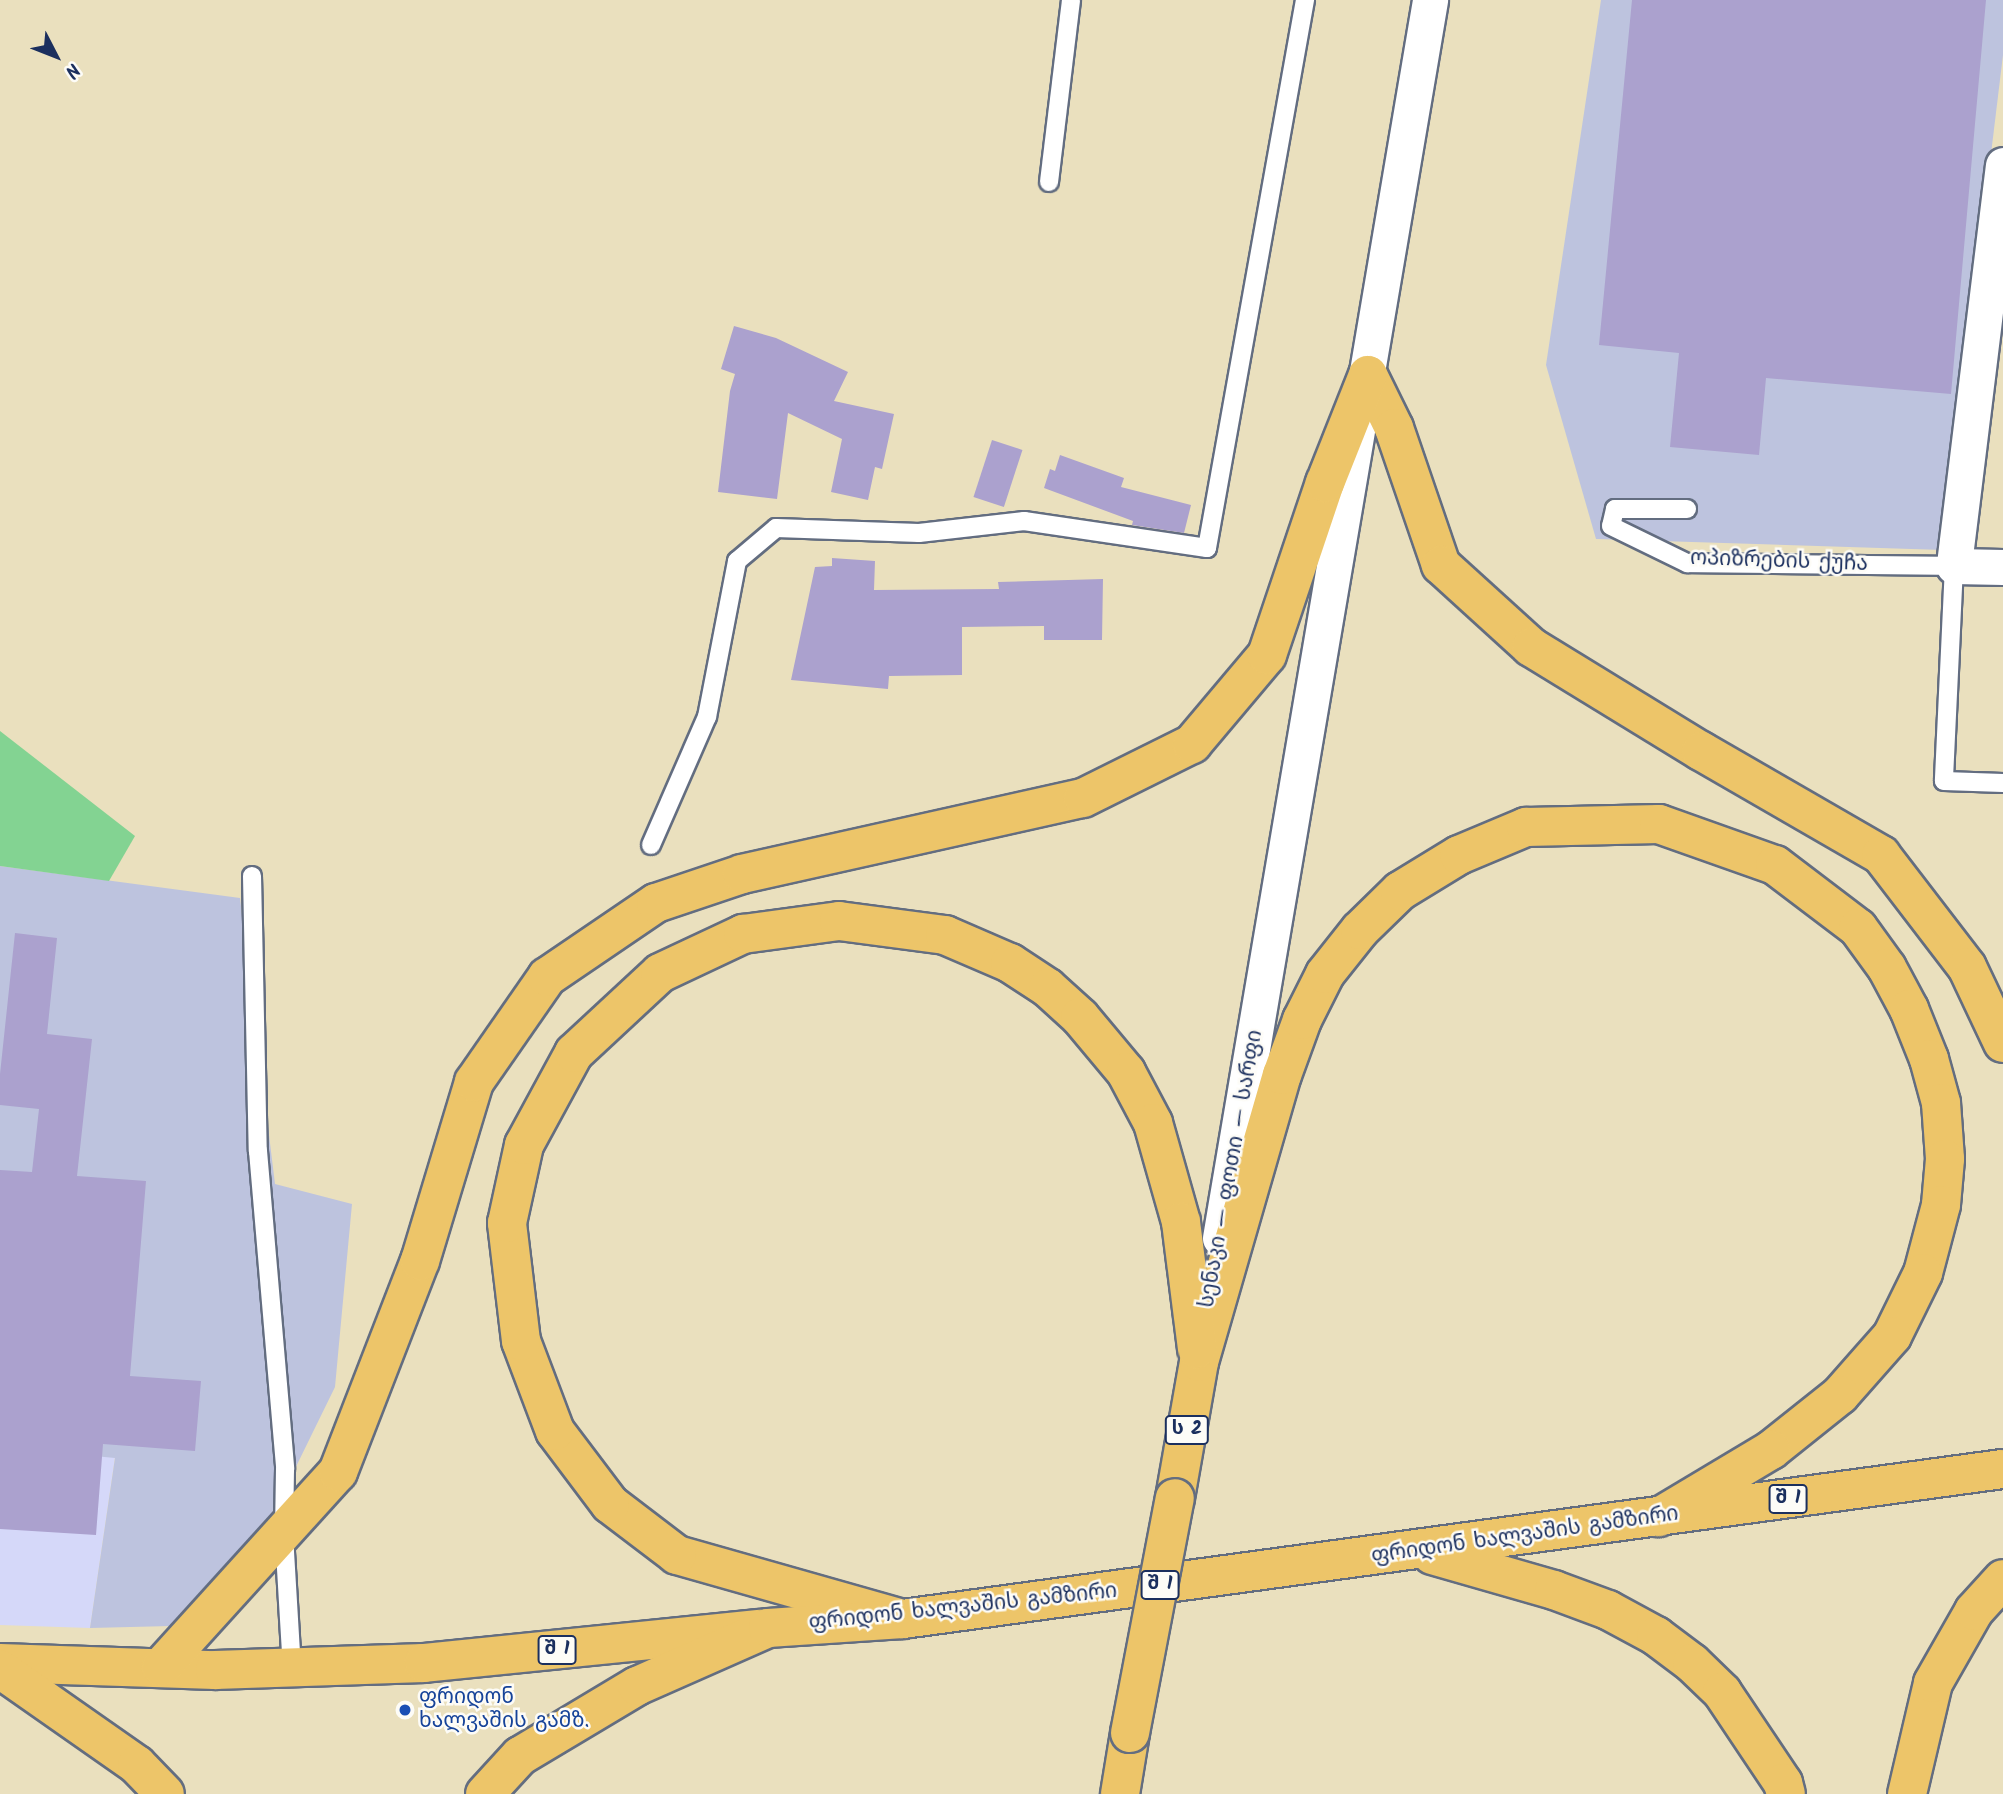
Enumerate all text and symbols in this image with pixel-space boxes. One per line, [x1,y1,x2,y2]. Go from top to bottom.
north arrow [21,21,91,91]
text: N [56,56,87,85]
street label: ოპიზრების ქუჩა [1690,546,1868,578]
street label: სენაკი — ფოთი — სარფი [1195,1028,1269,1310]
road number: ს 2 [1164,1414,1210,1446]
road number: შ 1 [1767,1484,1809,1514]
street label: ფრიდონ ხალვაშის გამზირი [1370,1502,1680,1570]
road number: შ 1 [1139,1569,1181,1600]
street label: ფრიდონ ხალვაშის გამზირი [808,1579,1118,1637]
road number: შ 1 [536,1634,578,1666]
place label: ფრიდონ ხალვაშის გამზ. [419,1685,589,1735]
marker: ფრიდონ ხალვაშის გამზ. [397,1702,413,1718]

